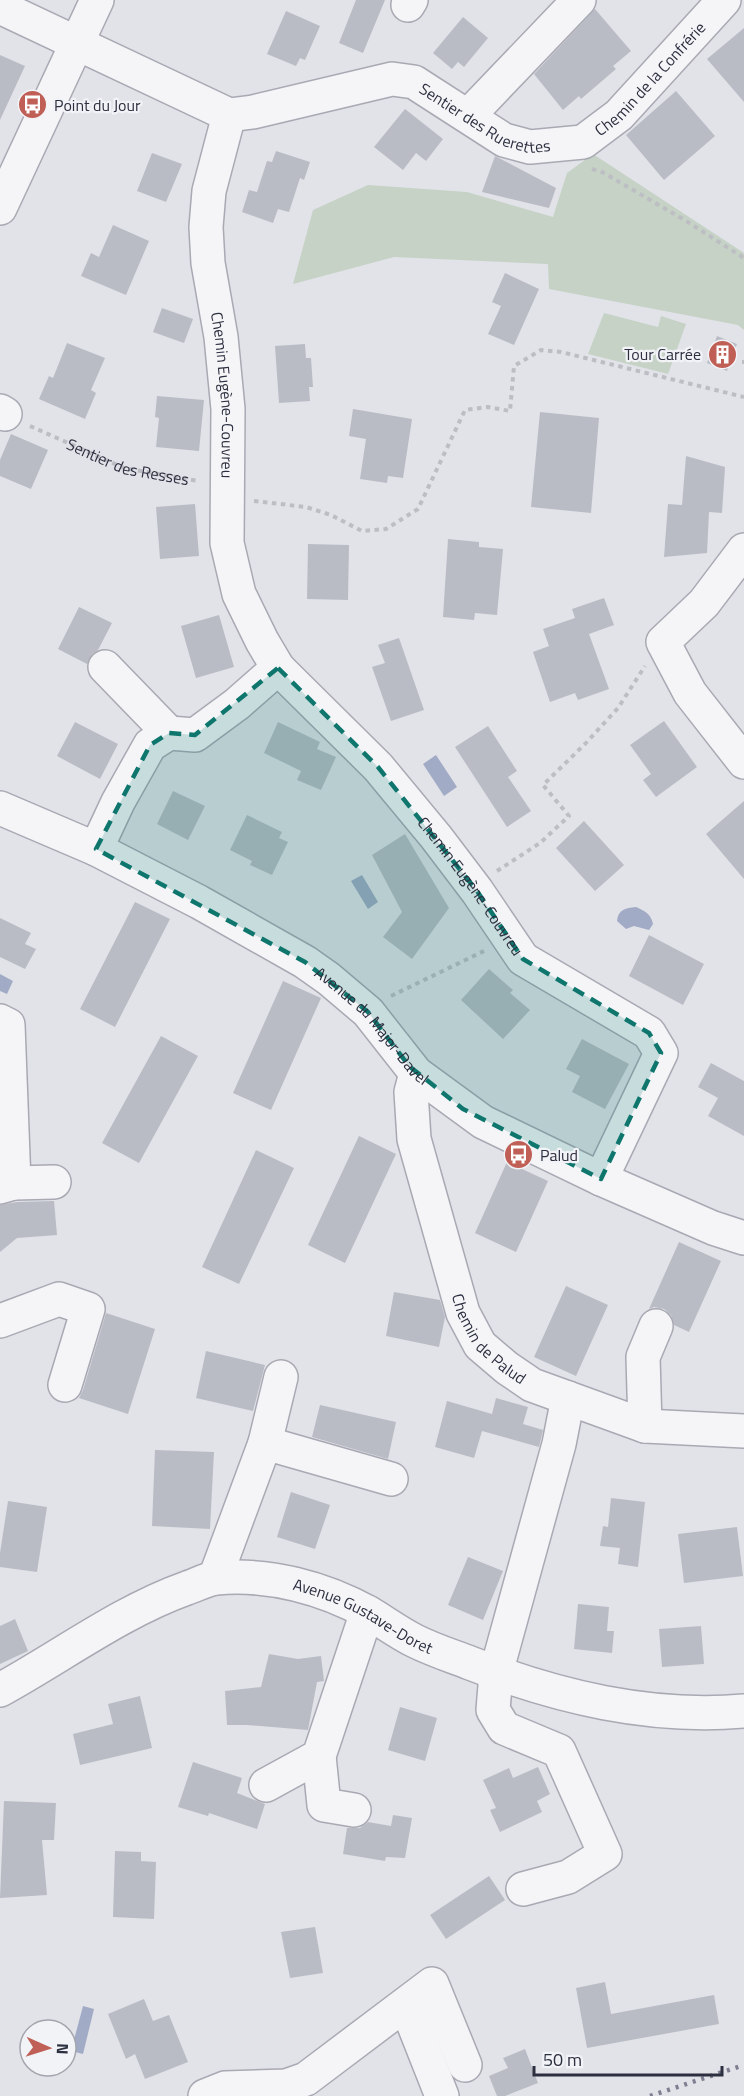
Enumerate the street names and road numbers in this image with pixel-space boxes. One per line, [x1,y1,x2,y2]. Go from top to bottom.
street label: Chemin de la Confrérie [589,16,711,142]
street label: Sentier des Ruerettes [415,77,552,159]
street label: Chemin Eugène-Couvreu [205,310,240,478]
street label: Sentier des Resses [63,432,191,491]
street label: Chemin Eugène-Couvreu [412,811,529,960]
street label: Avenue du Major-Davel [310,961,434,1091]
street label: Chemin de Palud [446,1291,531,1390]
street label: Avenue Gustave-Doret [291,1572,437,1660]

